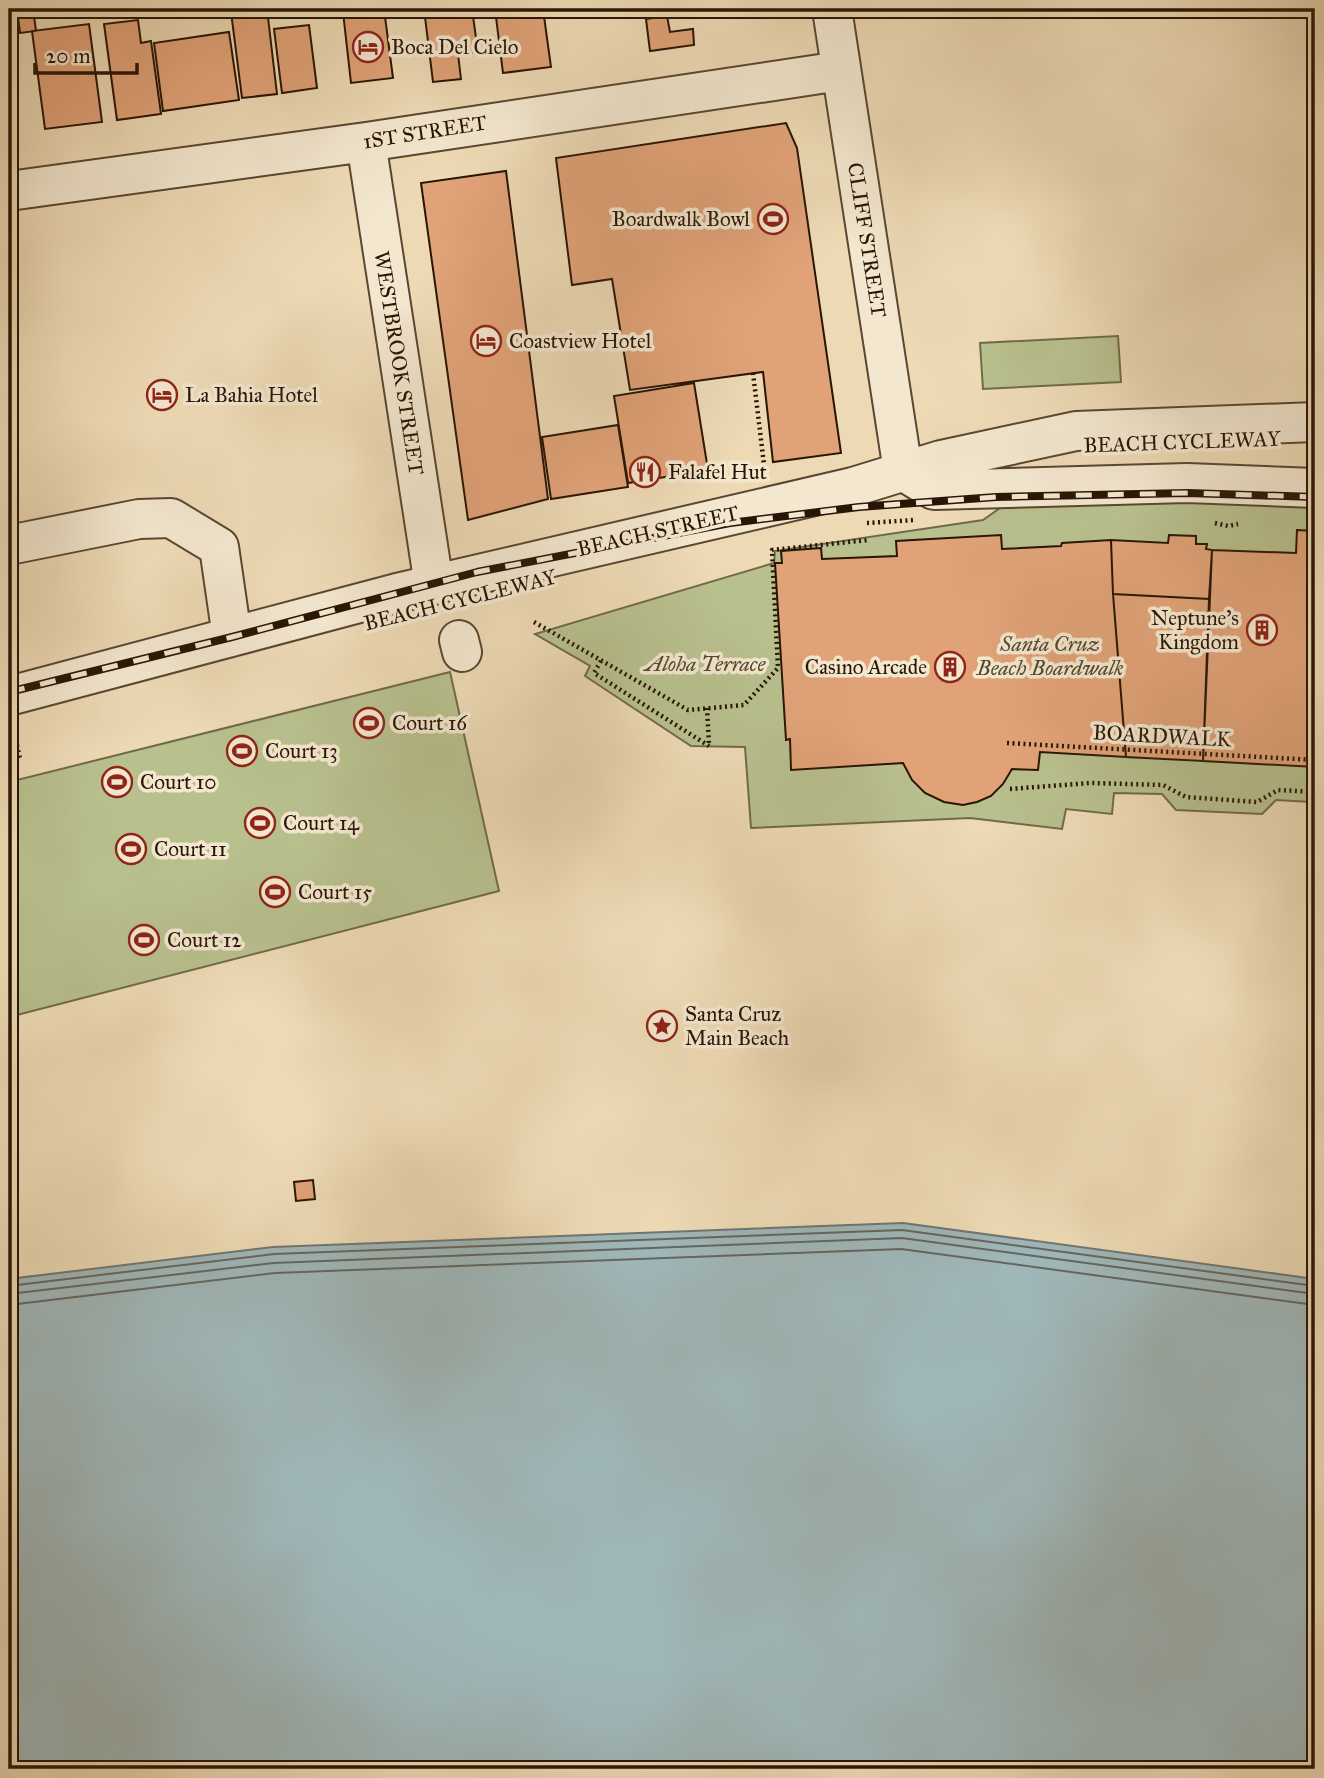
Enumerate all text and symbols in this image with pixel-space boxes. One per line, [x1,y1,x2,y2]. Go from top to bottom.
hotel icon: Boca Del Cielo [351,30,385,64]
scale bar [35,32,136,76]
place label: Boca Del Cielo [391,34,519,60]
text: 20 m [46,43,91,69]
street label: 1ST STREET [361,109,489,155]
street label: CLIFF STREET [842,161,892,319]
sports icon: Boardwalk Bowl [756,202,790,236]
place label: Boardwalk Bowl [612,206,750,232]
street label: WESTBROOK STREET [368,249,430,477]
hotel icon: Coastview Hotel [469,324,503,358]
place label: Coastview Hotel [509,328,652,354]
hotel icon: La Bahia Hotel [145,378,179,412]
place label: La Bahia Hotel [185,382,318,408]
street label: BEACH CYCLEWAY [1083,426,1282,458]
restaurant icon: Falafel Hut [628,455,662,489]
place label: Falafel Hut [668,459,768,485]
street label: BEACH STREET [575,500,741,562]
street label: BEACH CYCLEWAY [361,563,559,636]
place label: Neptune's Kingdom [1151,605,1239,655]
building icon: Neptune's Kingdom [1245,613,1279,647]
park label: Santa Cruz Beach Boardwalk [976,631,1124,681]
building icon: Casino Arcade [933,650,967,684]
park label: Aloha Terrace [643,651,767,677]
place label: Casino Arcade [805,654,927,680]
sports icon: Court 16 [352,706,386,740]
place label: Court 16 [392,710,468,736]
street label: BOARDWALK [1092,719,1233,753]
sports icon: Court 13 [225,734,259,768]
place label: Court 13 [265,738,338,764]
sports icon: Court 10 [100,765,134,799]
place label: Court 10 [140,769,217,795]
sports icon: Court 14 [243,806,277,840]
place label: Court 14 [283,810,360,836]
sports icon: Court 11 [114,832,148,866]
place label: Court 11 [154,836,227,862]
sports icon: Court 15 [258,875,292,909]
place label: Court 15 [298,879,372,905]
sports icon: Court 12 [127,923,161,957]
place label: Court 12 [167,927,242,953]
place label: Santa Cruz Main Beach [685,1001,790,1051]
place icon: Santa Cruz Main Beach [645,1009,679,1043]

